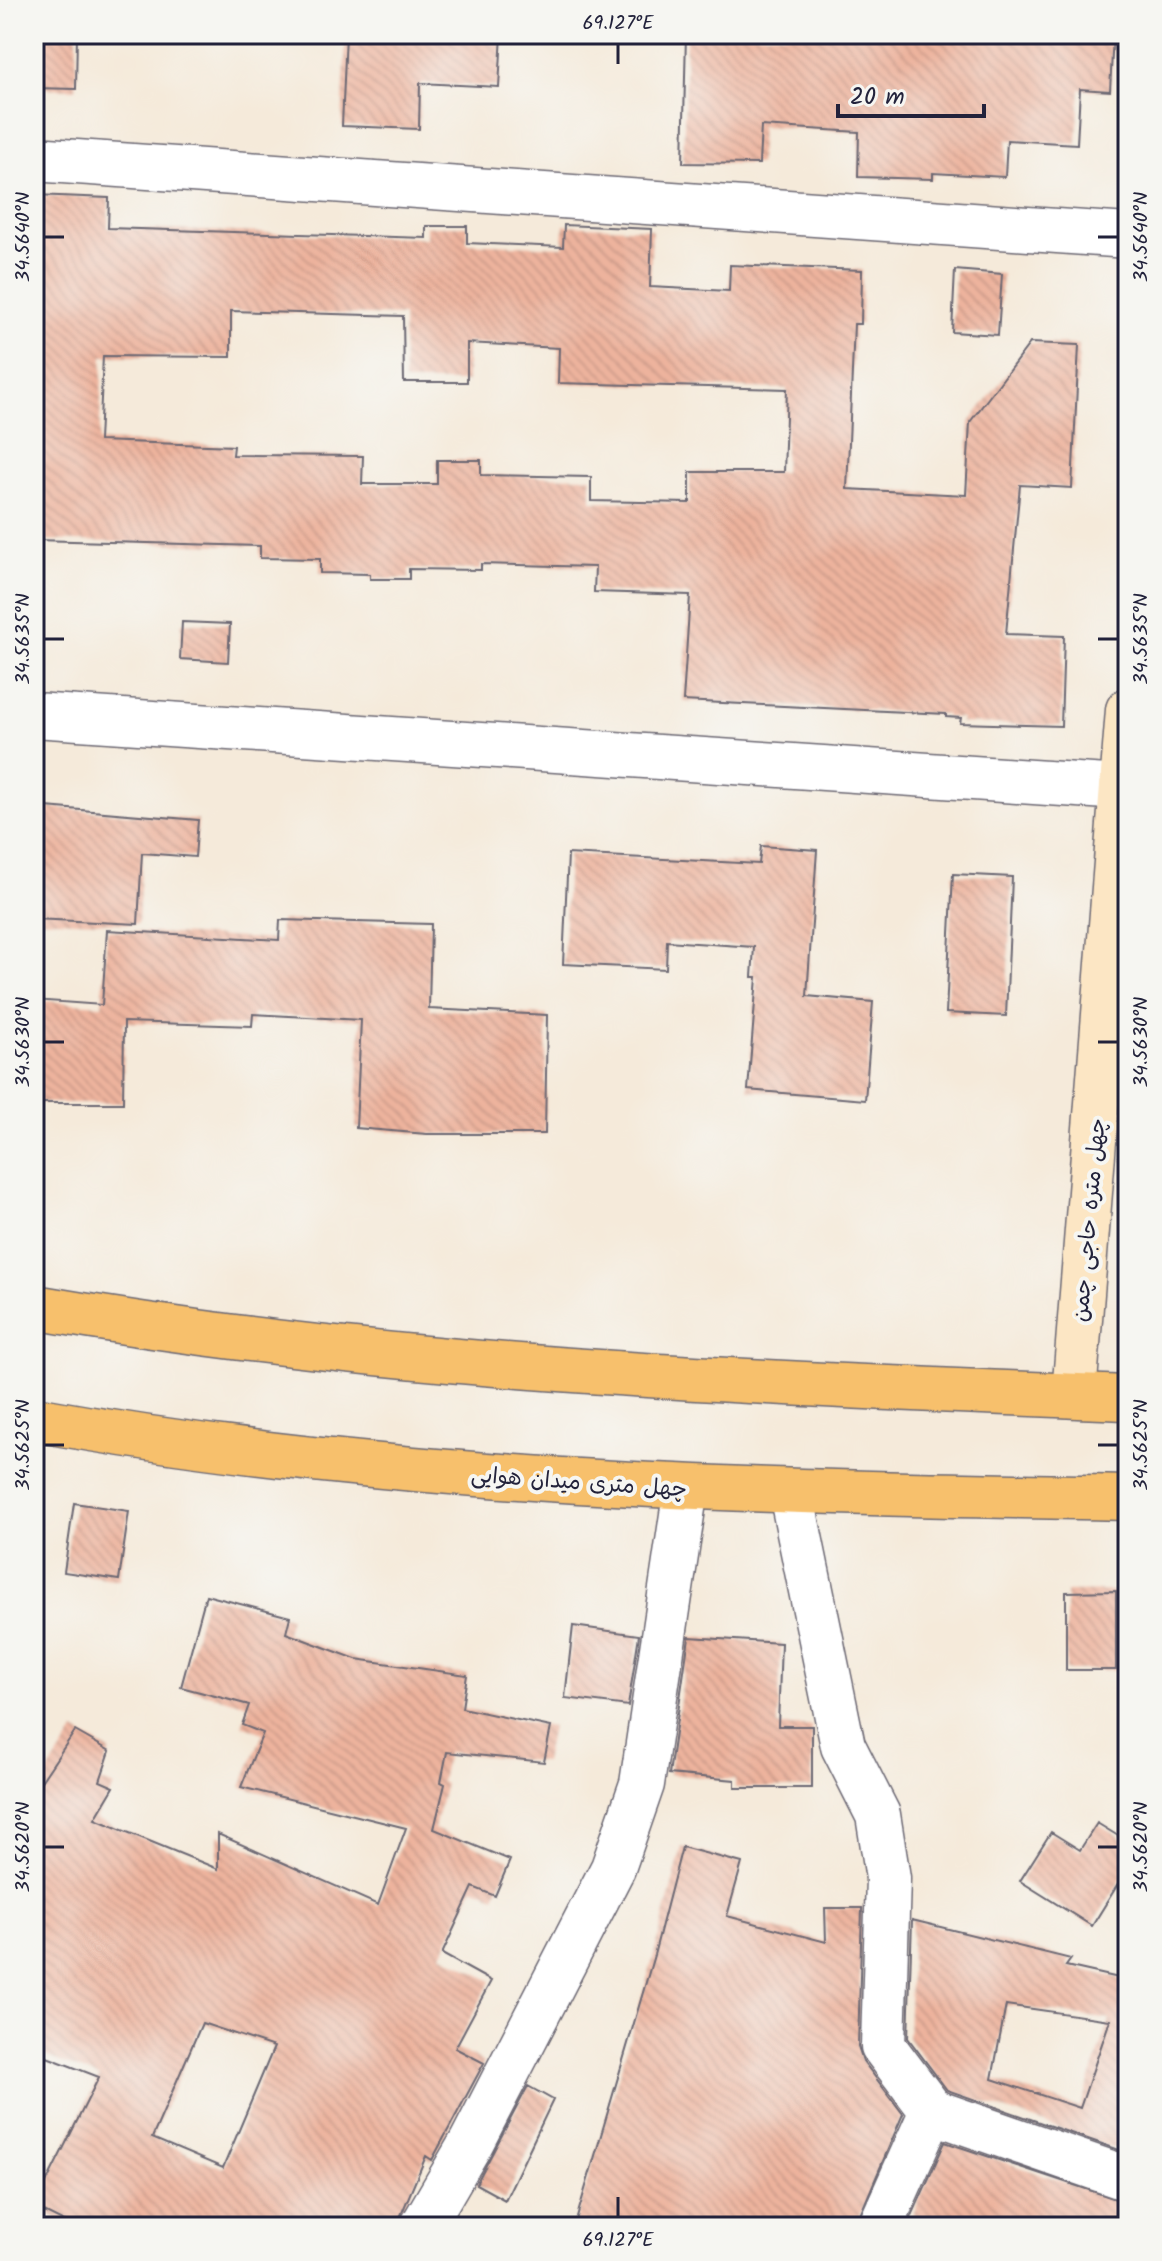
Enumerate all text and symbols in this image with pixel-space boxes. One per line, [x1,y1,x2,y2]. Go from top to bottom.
text: 69.127°E [582,8,655,40]
scale bar [838,68,984,118]
text: 20 m [850,78,905,117]
text: 34.5640°N [8,192,40,282]
text: 34.5640°N [1126,192,1158,282]
text: 34.5635°N [8,593,40,685]
text: 34.5635°N [1126,593,1158,685]
text: 34.5630°N [8,997,40,1087]
text: 34.5630°N [1126,997,1158,1087]
street label: چهل متره حاجی چمن [1064,1117,1117,1324]
text: 34.5625°N [8,1399,40,1491]
text: 34.5625°N [1126,1399,1158,1491]
street label: چهل متری میدان هوایی [470,1458,688,1509]
text: 34.5620°N [8,1802,40,1892]
text: 34.5620°N [1126,1802,1158,1892]
text: 69.127°E [582,2225,655,2257]

